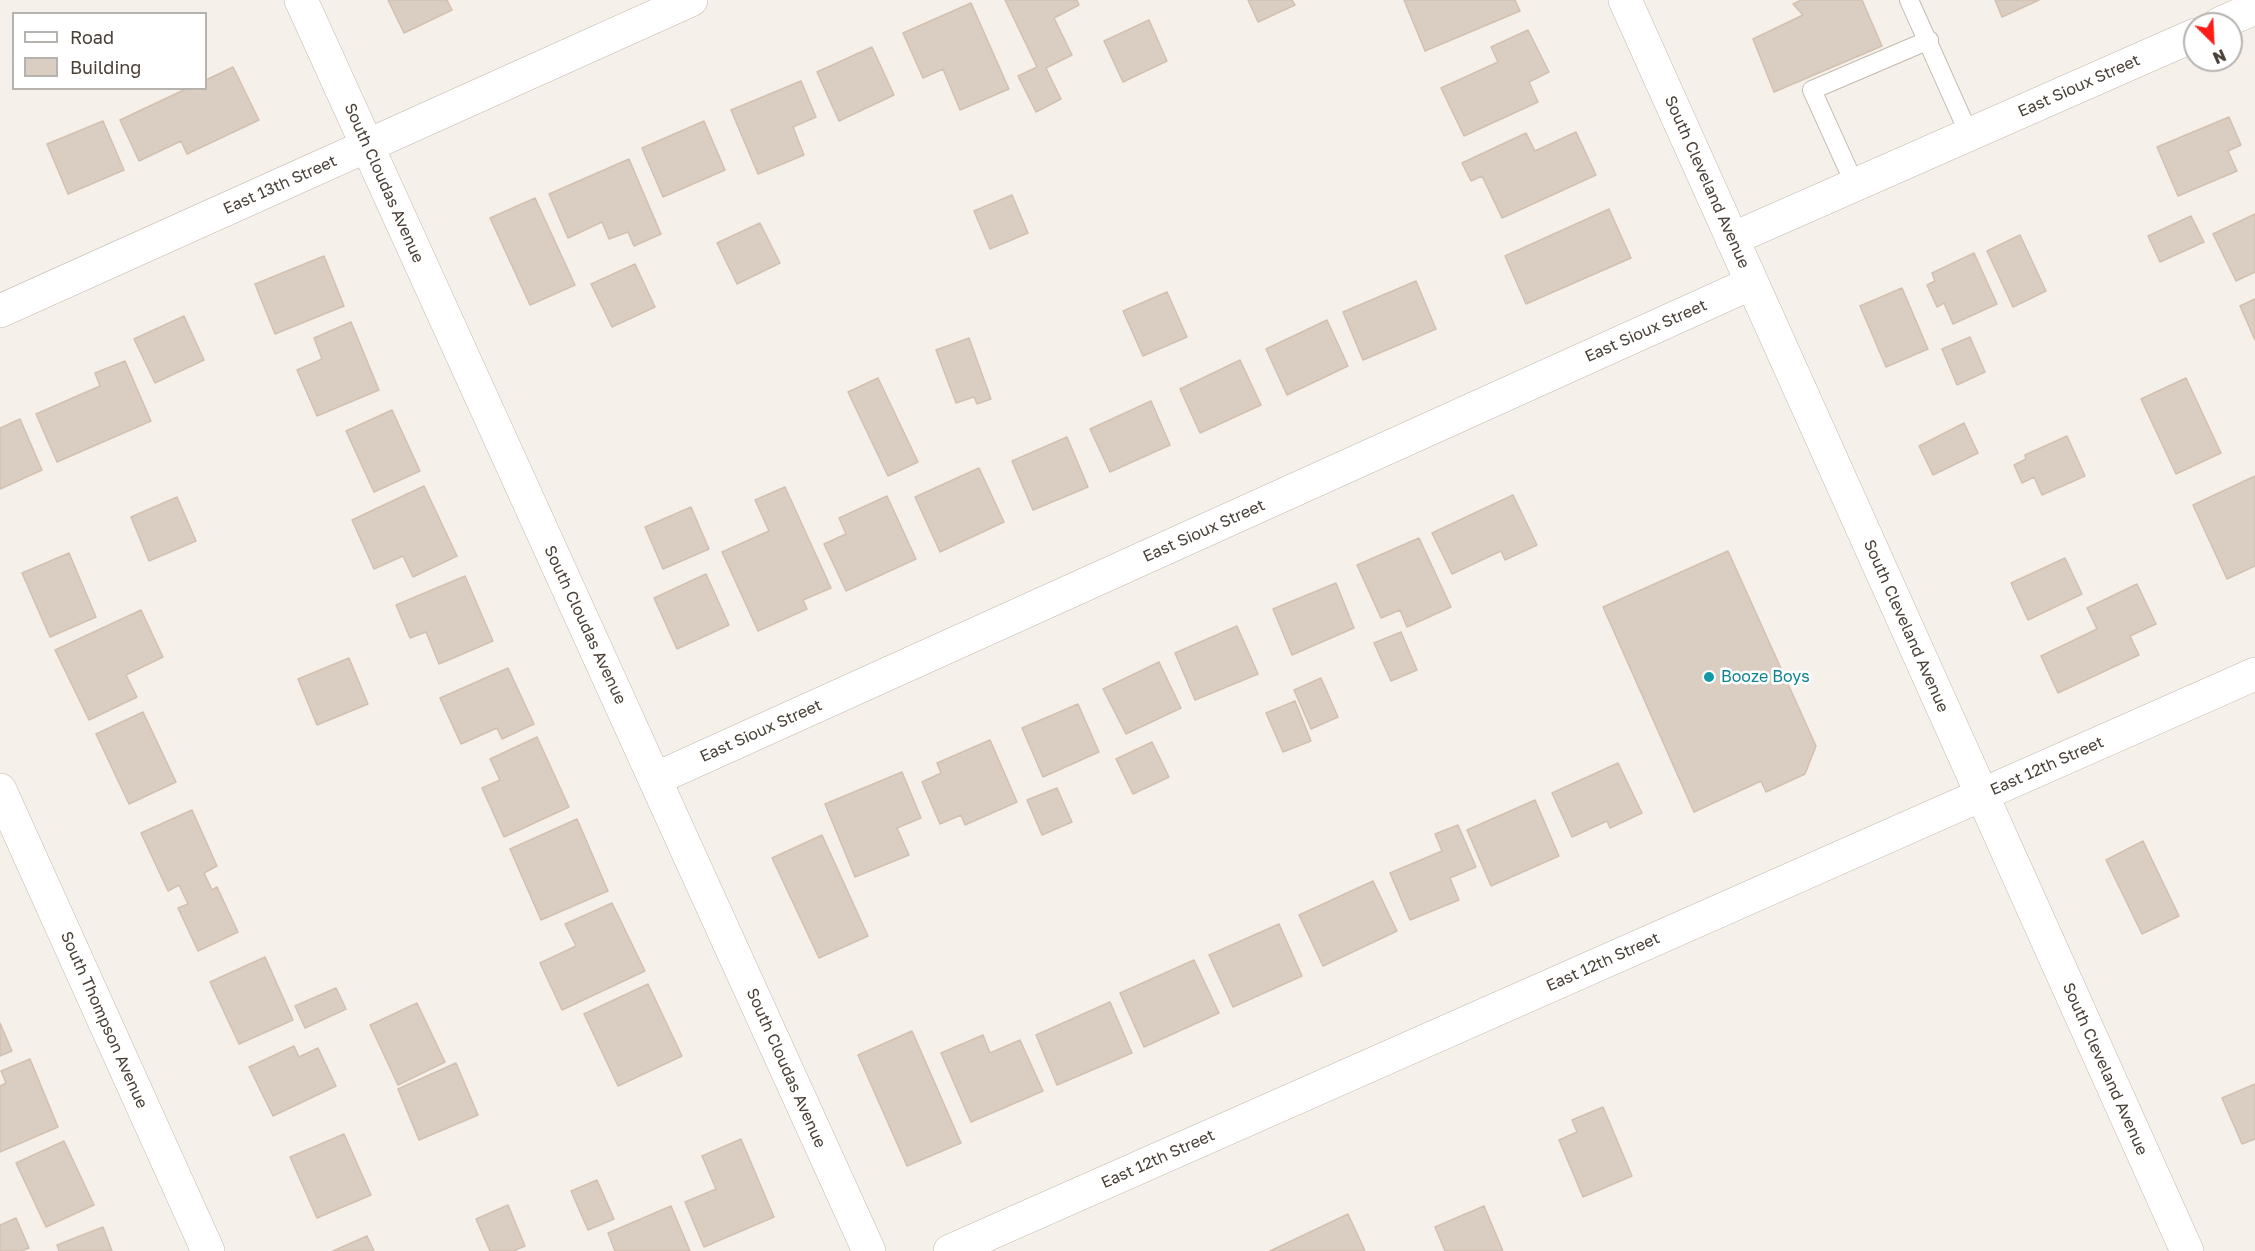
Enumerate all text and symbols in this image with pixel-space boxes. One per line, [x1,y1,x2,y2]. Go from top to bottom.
legend [12,12,207,90]
north arrow [2183,12,2243,72]
text: Road [70,26,114,48]
text: N [2210,45,2229,68]
street label: East Sioux Street [2015,50,2143,122]
text: Building [70,56,141,78]
street label: South Cleveland Avenue [1660,93,1754,271]
street label: South Cloudas Avenue [340,100,428,266]
street label: East 13th Street [220,151,340,219]
street label: East Sioux Street [1582,295,1710,367]
street label: East Sioux Street [1140,495,1268,567]
street label: South Cleveland Avenue [1859,537,1953,715]
street label: South Cloudas Avenue [540,543,630,707]
place label: Booze Boys [1721,667,1810,687]
marker: Booze Boys [1702,670,1716,684]
street label: East Sioux Street [697,695,825,767]
street label: East 12th Street [1987,732,2107,800]
street label: East 12th Street [1543,928,1663,996]
street label: South Thompson Avenue [56,929,152,1111]
street label: South Cleveland Avenue [2058,980,2152,1158]
street label: South Cloudas Avenue [742,985,830,1151]
street label: East 12th Street [1098,1125,1218,1193]

